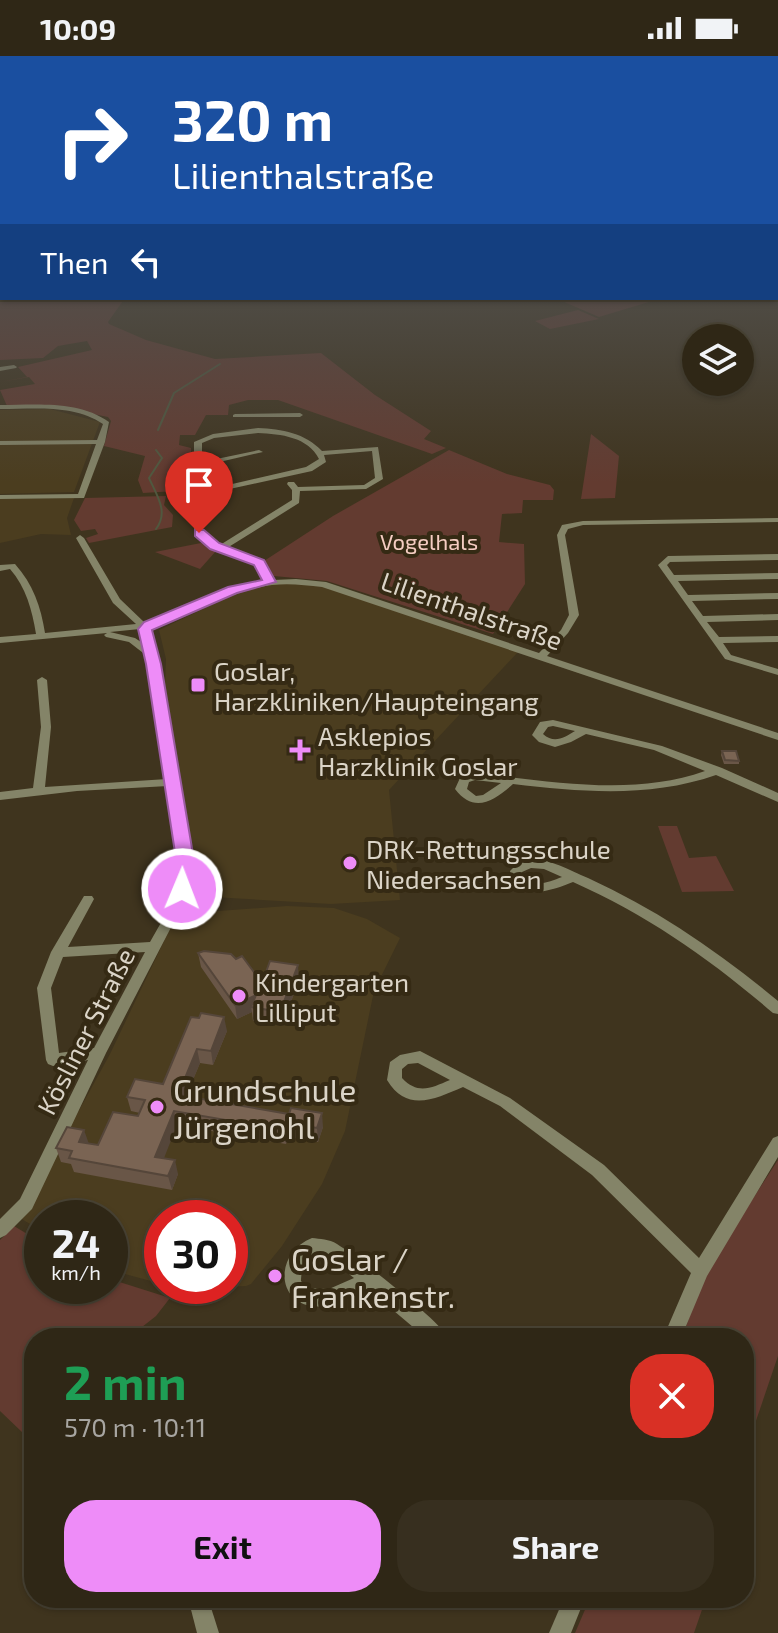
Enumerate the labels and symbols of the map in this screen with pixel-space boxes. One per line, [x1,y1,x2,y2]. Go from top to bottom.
pin [165,451,233,533]
park label: Vogelhals [380,528,478,554]
street label: Lilienthalstraße [377,565,567,655]
place label: Goslar, Harzkliniken/Haupteingang [214,655,539,716]
marker: Goslar, Harzkliniken/Haupteingang [189,676,207,694]
place label: Asklepios Harzklinik Goslar [318,720,518,781]
marker: Asklepios Harzklinik Goslar [289,739,311,761]
place label: DRK-Rettungsschule Niedersachsen [366,833,611,894]
position arrow [140,847,224,931]
marker: DRK-Rettungsschule Niedersachsen [341,854,359,872]
street label: Kösliner Straße [30,943,140,1119]
place label: Kindergarten Lilliput [255,966,409,1027]
marker: Kindergarten Lilliput [230,987,248,1005]
place label: Grundschule Jürgenohl [173,1070,357,1145]
marker: Grundschule Jürgenohl [148,1098,166,1116]
speed limit sign: 30 [144,1200,248,1304]
place label: Goslar / Frankenstr. [291,1239,455,1314]
marker: Goslar / Frankenstr. [266,1267,284,1285]

